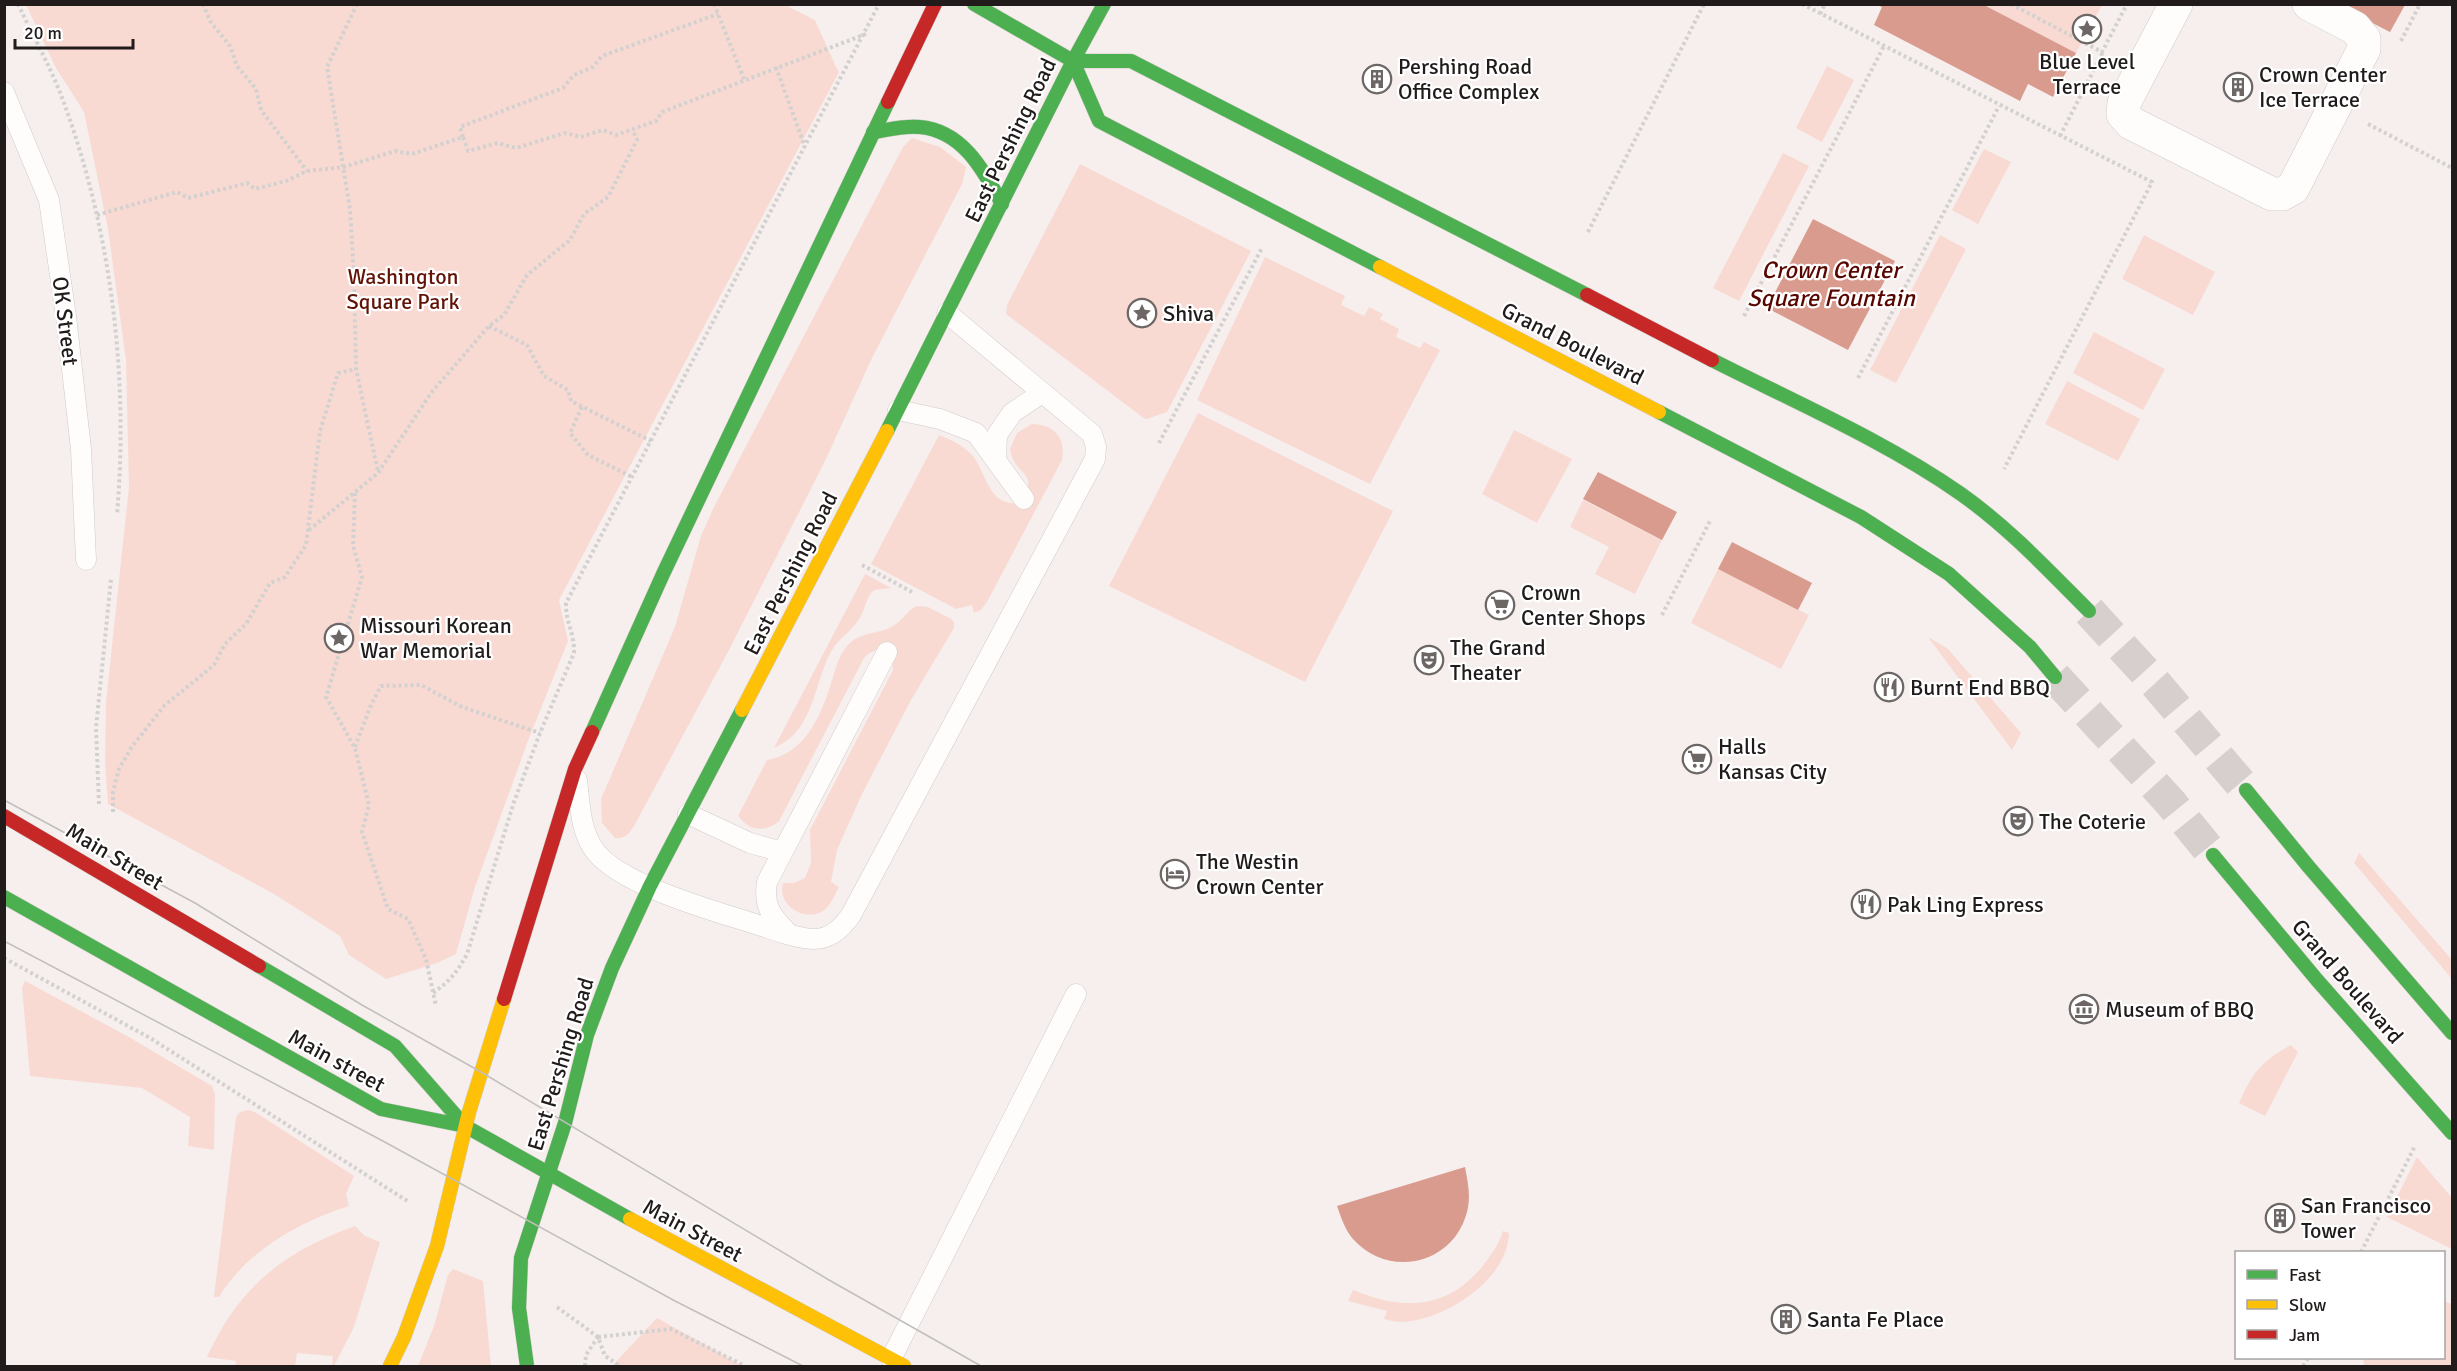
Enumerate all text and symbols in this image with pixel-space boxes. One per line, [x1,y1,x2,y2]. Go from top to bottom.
scale bar [15,12,134,50]
place icon: Blue Level Terrace [2071,13,2103,45]
text: 20 m [24,22,62,44]
place label: Blue Level Terrace [2039,48,2135,100]
place label: Pershing Road Office Complex [1398,53,1539,105]
street label: East Pershing Road [959,54,1062,227]
place label: Crown Center Ice Terrace [2259,61,2387,113]
building icon: Pershing Road Office Complex [1361,63,1393,95]
building icon: Crown Center Ice Terrace [2222,71,2254,103]
water label: Crown Center Square Fountain [1747,255,1916,313]
park label: Washington Square Park [347,263,459,315]
street label: OK Street [47,275,84,368]
street label: Grand Boulevard [1497,296,1648,391]
place icon: Shiva [1126,297,1158,329]
place label: Shiva [1163,300,1214,327]
street label: East Pershing Road [738,487,843,659]
place label: Crown Center Shops [1521,579,1646,631]
supermarket icon: Crown Center Shops [1484,589,1516,621]
place label: Missouri Korean War Memorial [360,612,512,664]
place icon: Missouri Korean War Memorial [323,622,355,654]
place label: The Grand Theater [1450,634,1546,686]
theatre icon: The Grand Theater [1413,644,1445,676]
restaurant icon: Burnt End BBQ [1873,671,1905,703]
place label: Burnt End BBQ [1910,674,2050,701]
place label: Halls Kansas City [1718,733,1827,785]
supermarket icon: Halls Kansas City [1681,743,1713,775]
theatre icon: The Coterie [2002,805,2034,837]
place label: The Coterie [2039,808,2146,835]
street label: Main Street [61,817,169,896]
place label: The Westin Crown Center [1196,848,1324,900]
hotel icon: The Westin Crown Center [1159,858,1191,890]
restaurant icon: Pak Ling Express [1850,888,1882,920]
place label: Pak Ling Express [1887,891,2044,918]
street label: Grand Boulevard [2286,914,2409,1049]
street label: East Pershing Road [521,974,600,1154]
museum icon: Museum of BBQ [2068,993,2100,1025]
place label: Museum of BBQ [2105,996,2254,1023]
street label: Main street [284,1023,390,1098]
place label: San Francisco Tower [2301,1192,2431,1244]
street label: Main Street [638,1193,748,1268]
building icon: San Francisco Tower [2264,1202,2296,1234]
legend [2235,1251,2445,1359]
text: Fast [2289,1264,2321,1286]
text: Slow [2289,1294,2326,1316]
building icon: Santa Fe Place [1770,1303,1802,1335]
place label: Santa Fe Place [1807,1306,1944,1333]
text: Jam [2289,1324,2320,1346]

